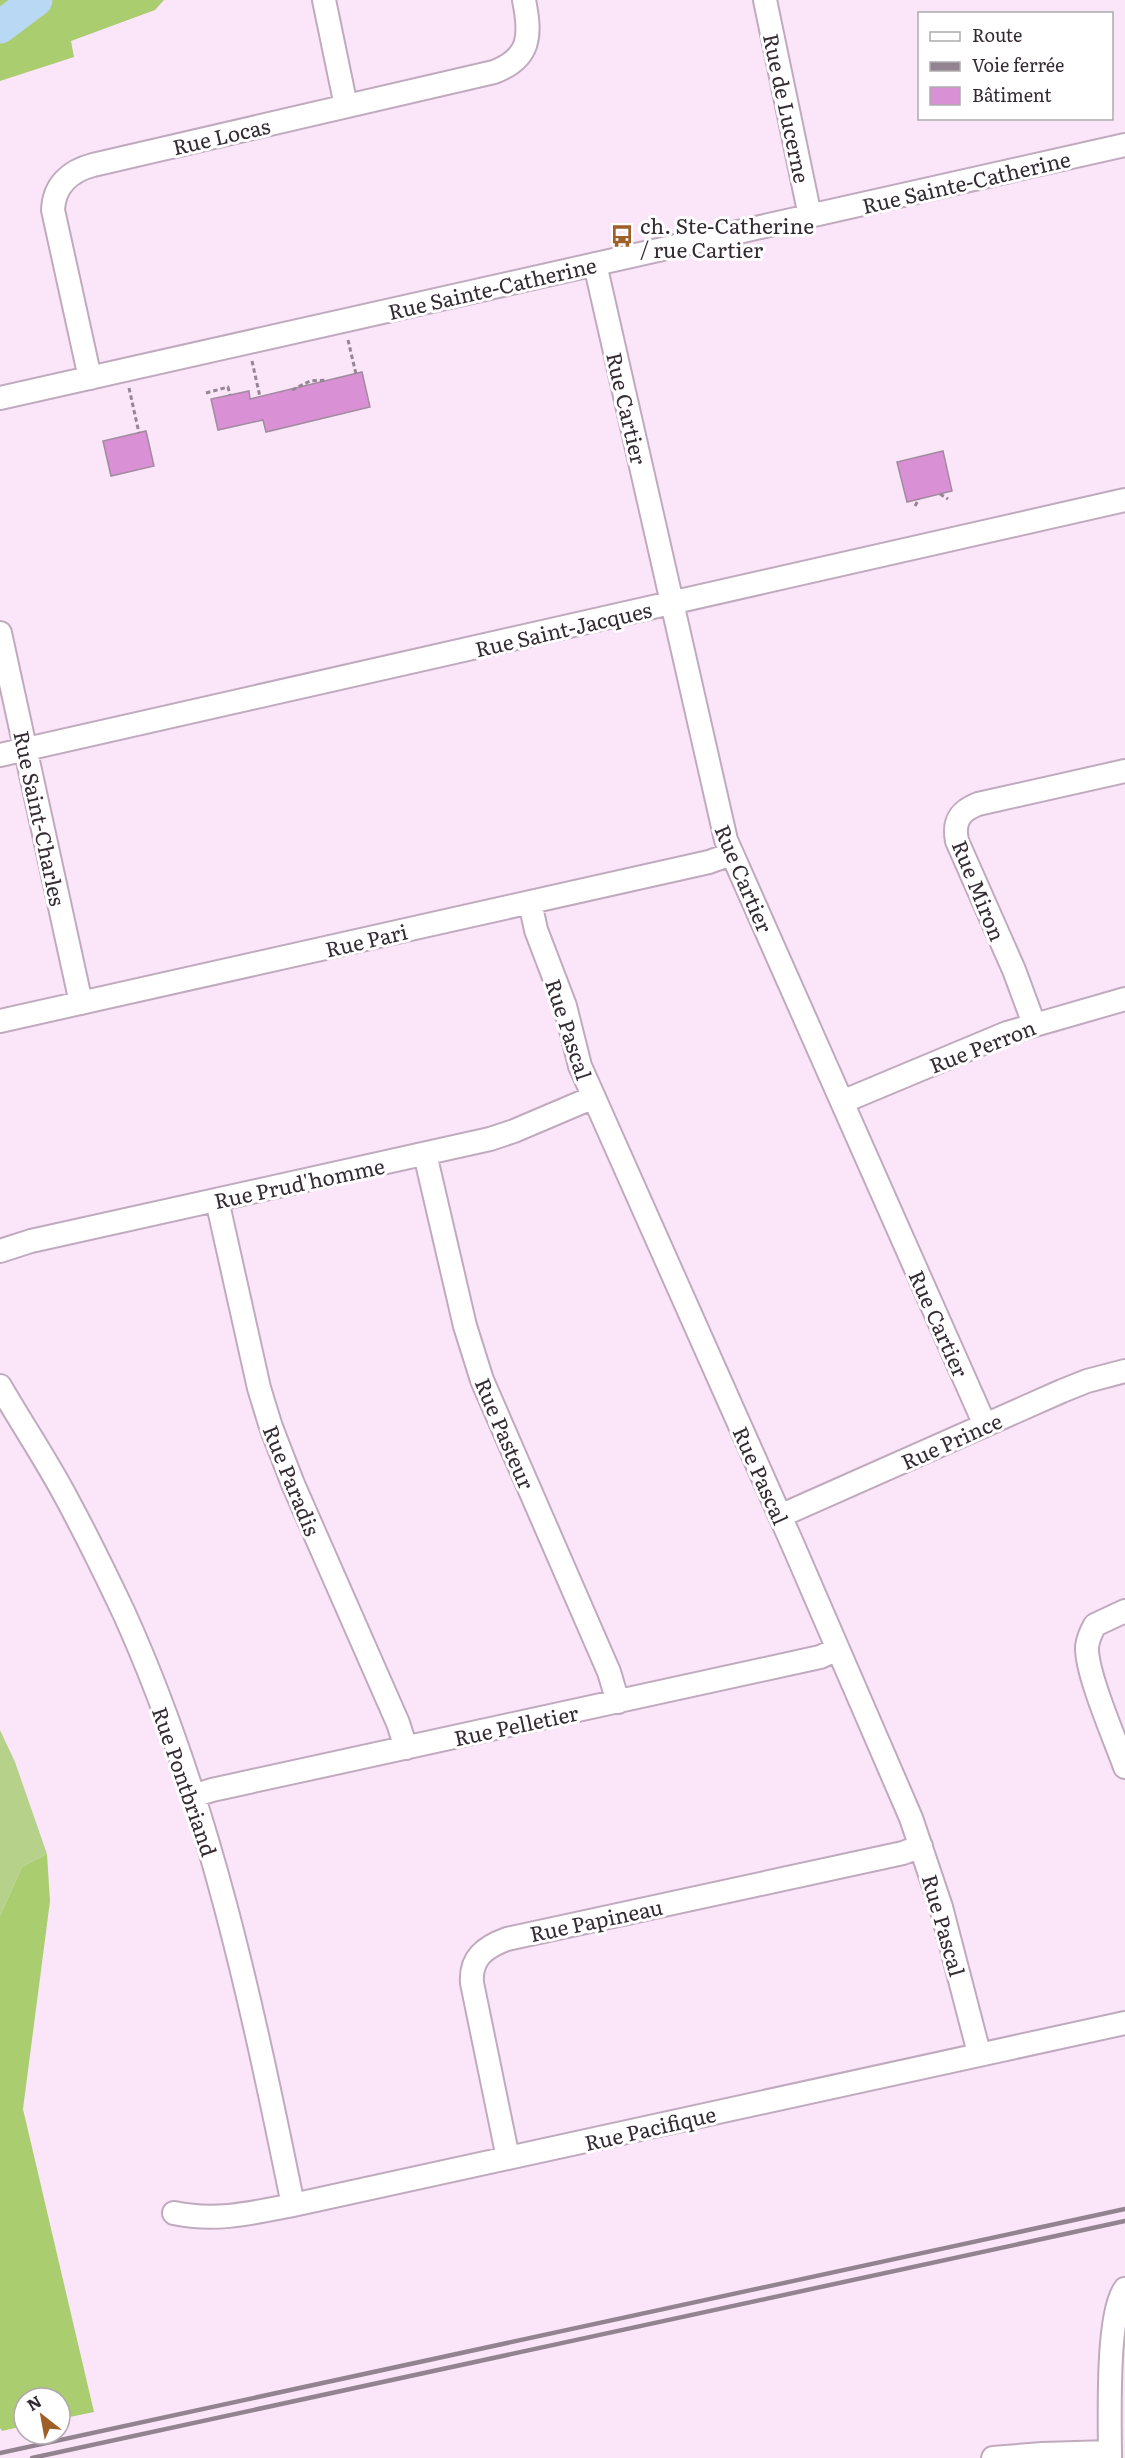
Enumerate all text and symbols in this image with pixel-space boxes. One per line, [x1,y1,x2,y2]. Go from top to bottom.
legend [918,12,1113,120]
text: Route [972,21,1022,48]
street label: Rue de Lucerne [757,30,819,186]
text: Voie ferrée [972,51,1064,78]
text: Bâtiment [972,81,1052,108]
street label: Rue Locas [169,109,273,161]
street label: Rue Sainte-Catherine [859,142,1073,220]
place label: ch. Ste-Catherine / rue Cartier [640,209,814,264]
bus stop icon: ch. Ste-Catherine / rue Cartier [609,223,635,249]
street label: Rue Sainte-Catherine [385,248,599,326]
street label: Rue Cartier [600,349,656,467]
street label: Rue Saint-Jacques [472,593,654,663]
street label: Rue Saint-Charles [7,728,75,908]
street label: Rue Cartier [708,819,782,937]
street label: Rue Miron [946,835,1014,945]
street label: Rue Pari [322,915,410,963]
street label: Rue Pascal [539,974,601,1084]
street label: Rue Perron [924,1010,1040,1079]
street label: Rue Prud'homme [211,1149,387,1215]
street label: Rue Cartier [903,1264,977,1382]
street label: Rue Pasteur [469,1373,543,1493]
street label: Rue Prince [896,1404,1006,1476]
street label: Rue Paradis [257,1420,329,1540]
street label: Rue Pascal [727,1421,797,1529]
street label: Rue Pelletier [451,1696,581,1752]
street label: Rue Pontbriand [146,1702,226,1860]
street label: Rue Pascal [916,1870,974,1980]
street label: Rue Papineau [527,1890,665,1948]
street label: Rue Pacifique [581,2097,719,2157]
north arrow [12,2386,72,2446]
text: N [22,2389,46,2416]

